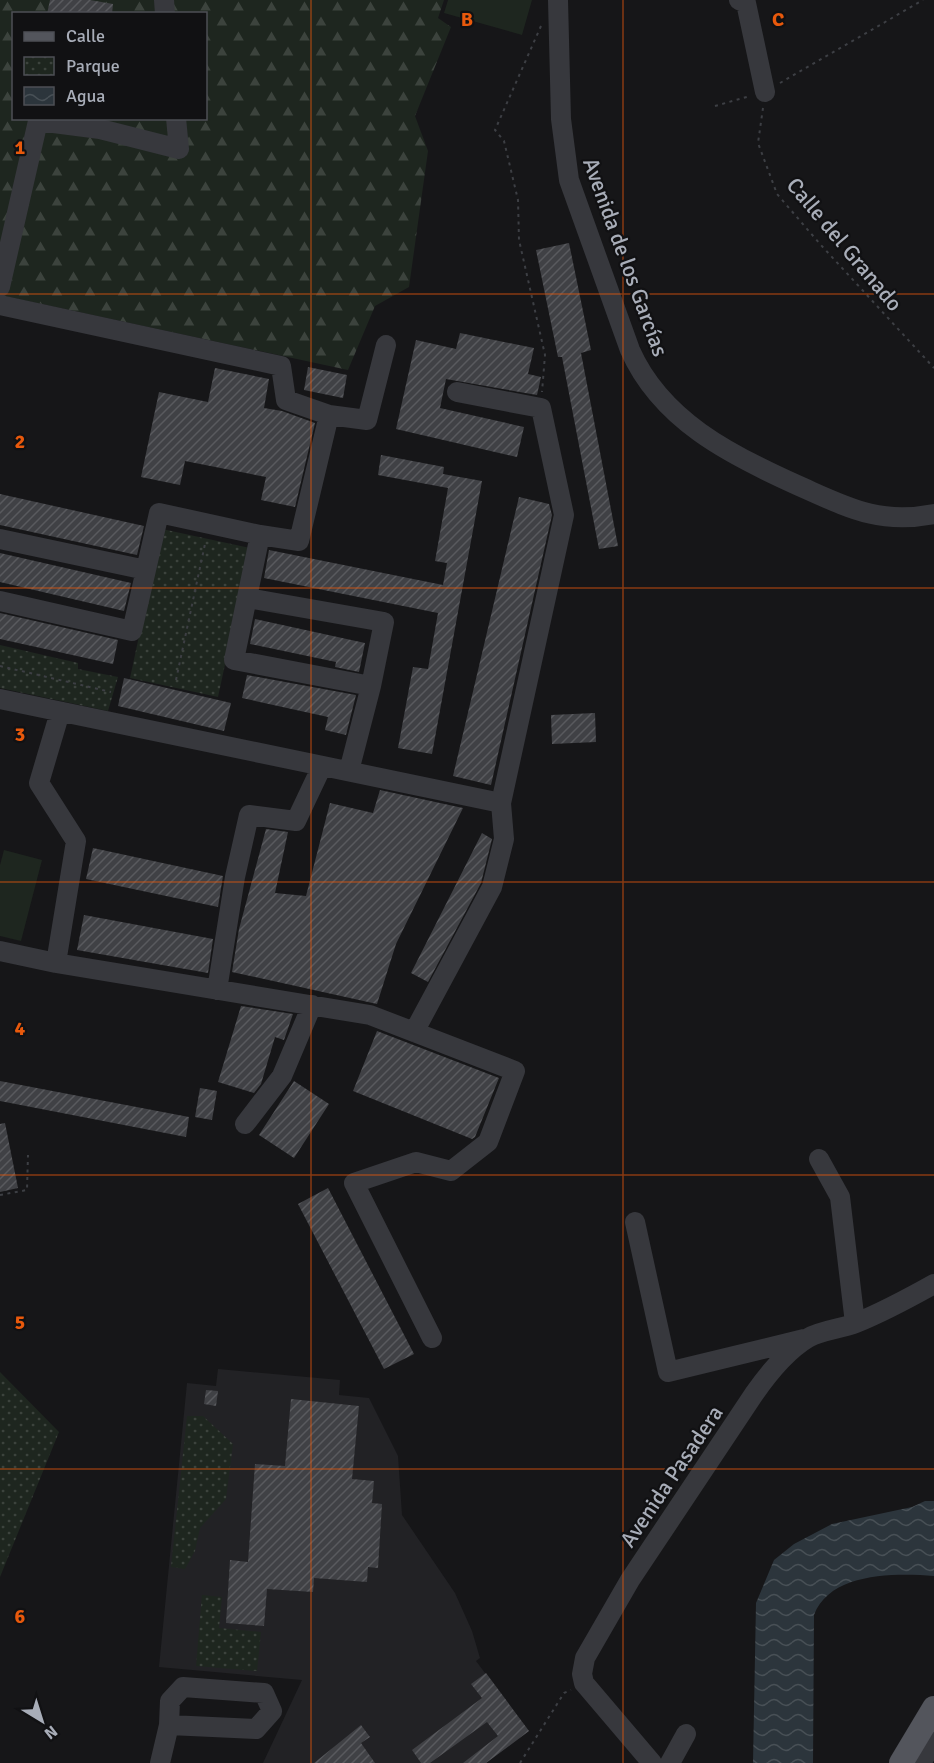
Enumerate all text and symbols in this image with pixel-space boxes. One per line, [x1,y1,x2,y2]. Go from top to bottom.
text: B [461,7,473,32]
text: C [772,7,784,32]
legend [12,12,207,120]
text: Calle [66,25,105,47]
text: Parque [66,55,120,77]
text: Agua [66,85,105,107]
text: 1 [15,135,26,160]
street label: Avenida de los Garcías [577,154,674,360]
street label: Calle del Granado [781,172,908,317]
text: 2 [15,429,25,454]
text: 3 [15,722,25,747]
text: 4 [15,1016,26,1041]
text: 5 [15,1310,25,1335]
street label: Avenida Pasadera [614,1400,729,1552]
text: 6 [15,1604,26,1629]
north arrow [12,1691,72,1751]
text: N [40,1721,61,1743]

